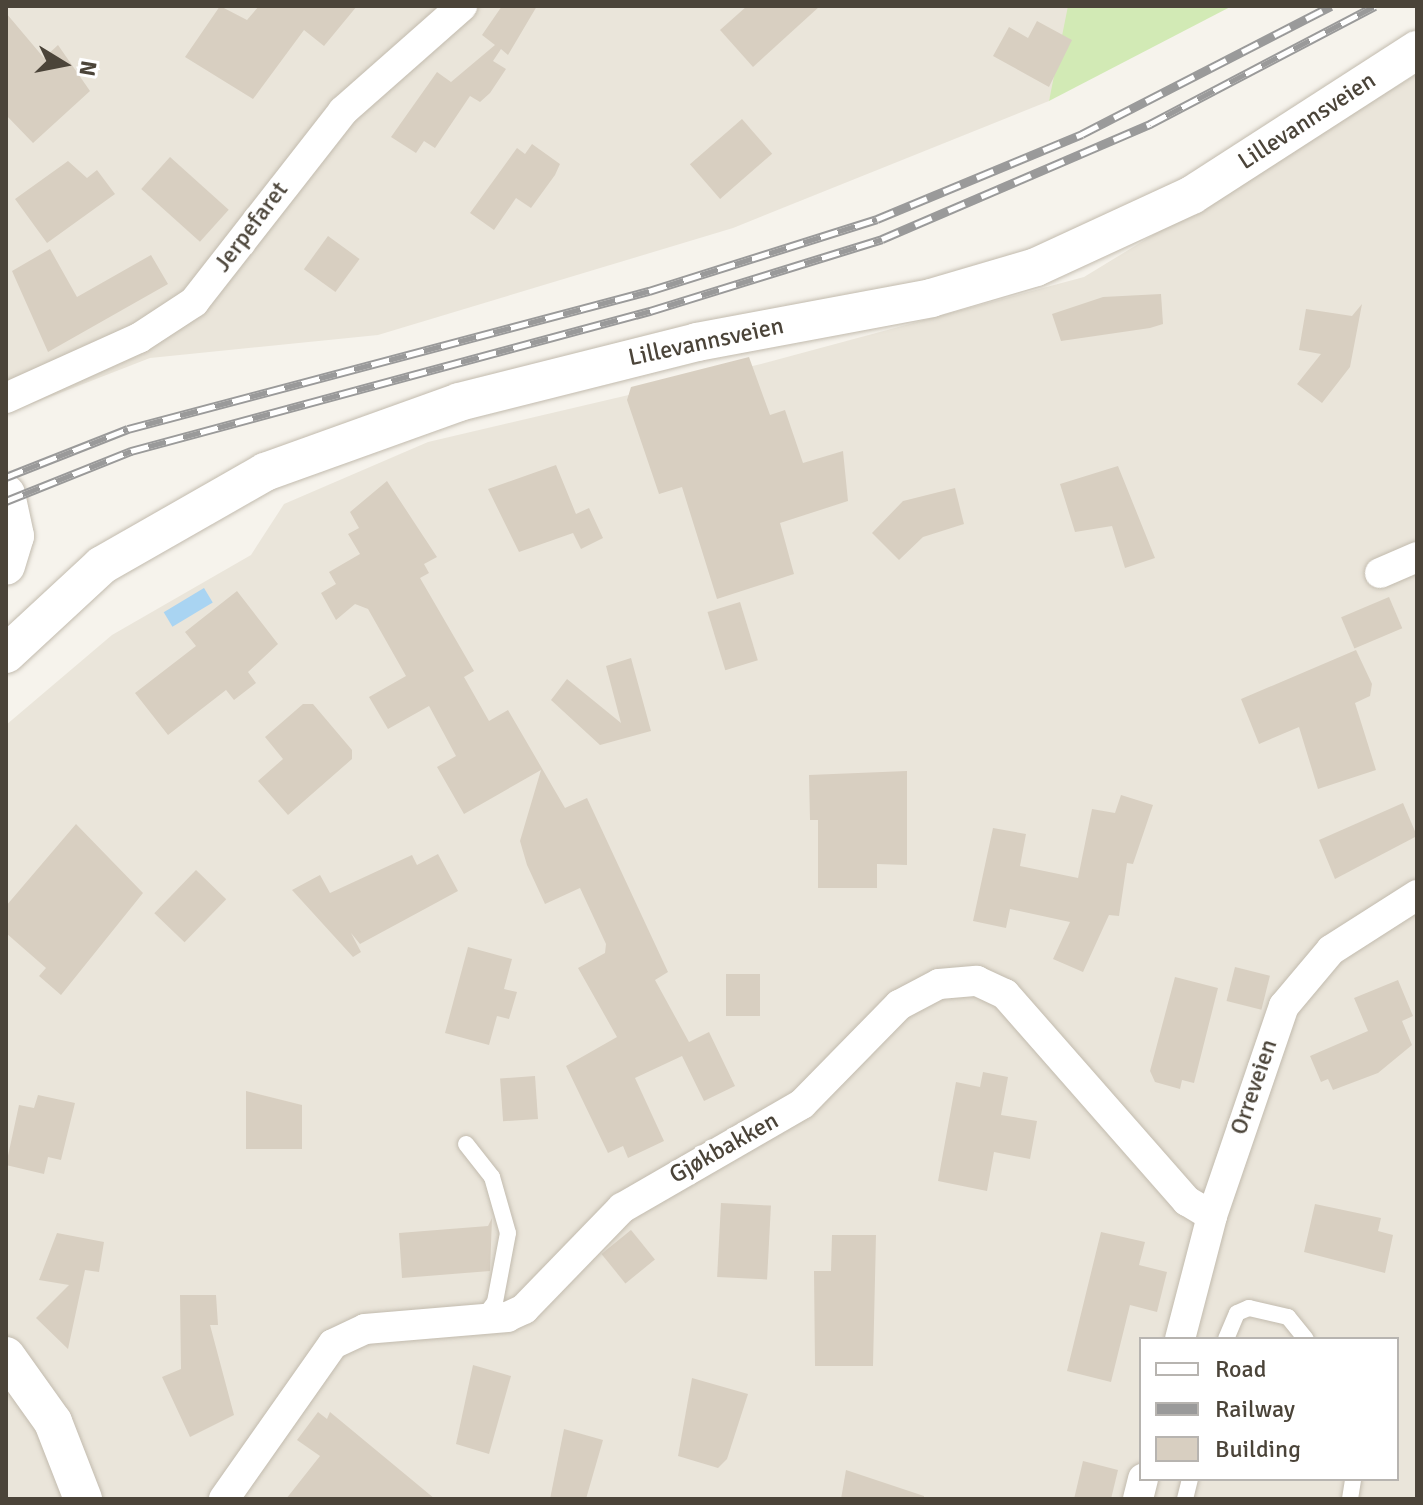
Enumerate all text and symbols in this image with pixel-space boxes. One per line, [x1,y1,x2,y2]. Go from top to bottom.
north arrow [24,24,104,104]
text: N [74,58,103,78]
street label: Lillevannsveien [1233,66,1381,176]
street label: Jerpefaret [208,176,294,278]
street label: Lillevannsveien [626,312,786,372]
street label: Orreveien [1224,1036,1284,1138]
street label: Gjøkbakken [664,1106,784,1190]
legend [1139,1337,1399,1481]
text: Road [1215,1354,1266,1384]
text: Railway [1215,1394,1295,1424]
text: Building [1215,1434,1301,1464]

